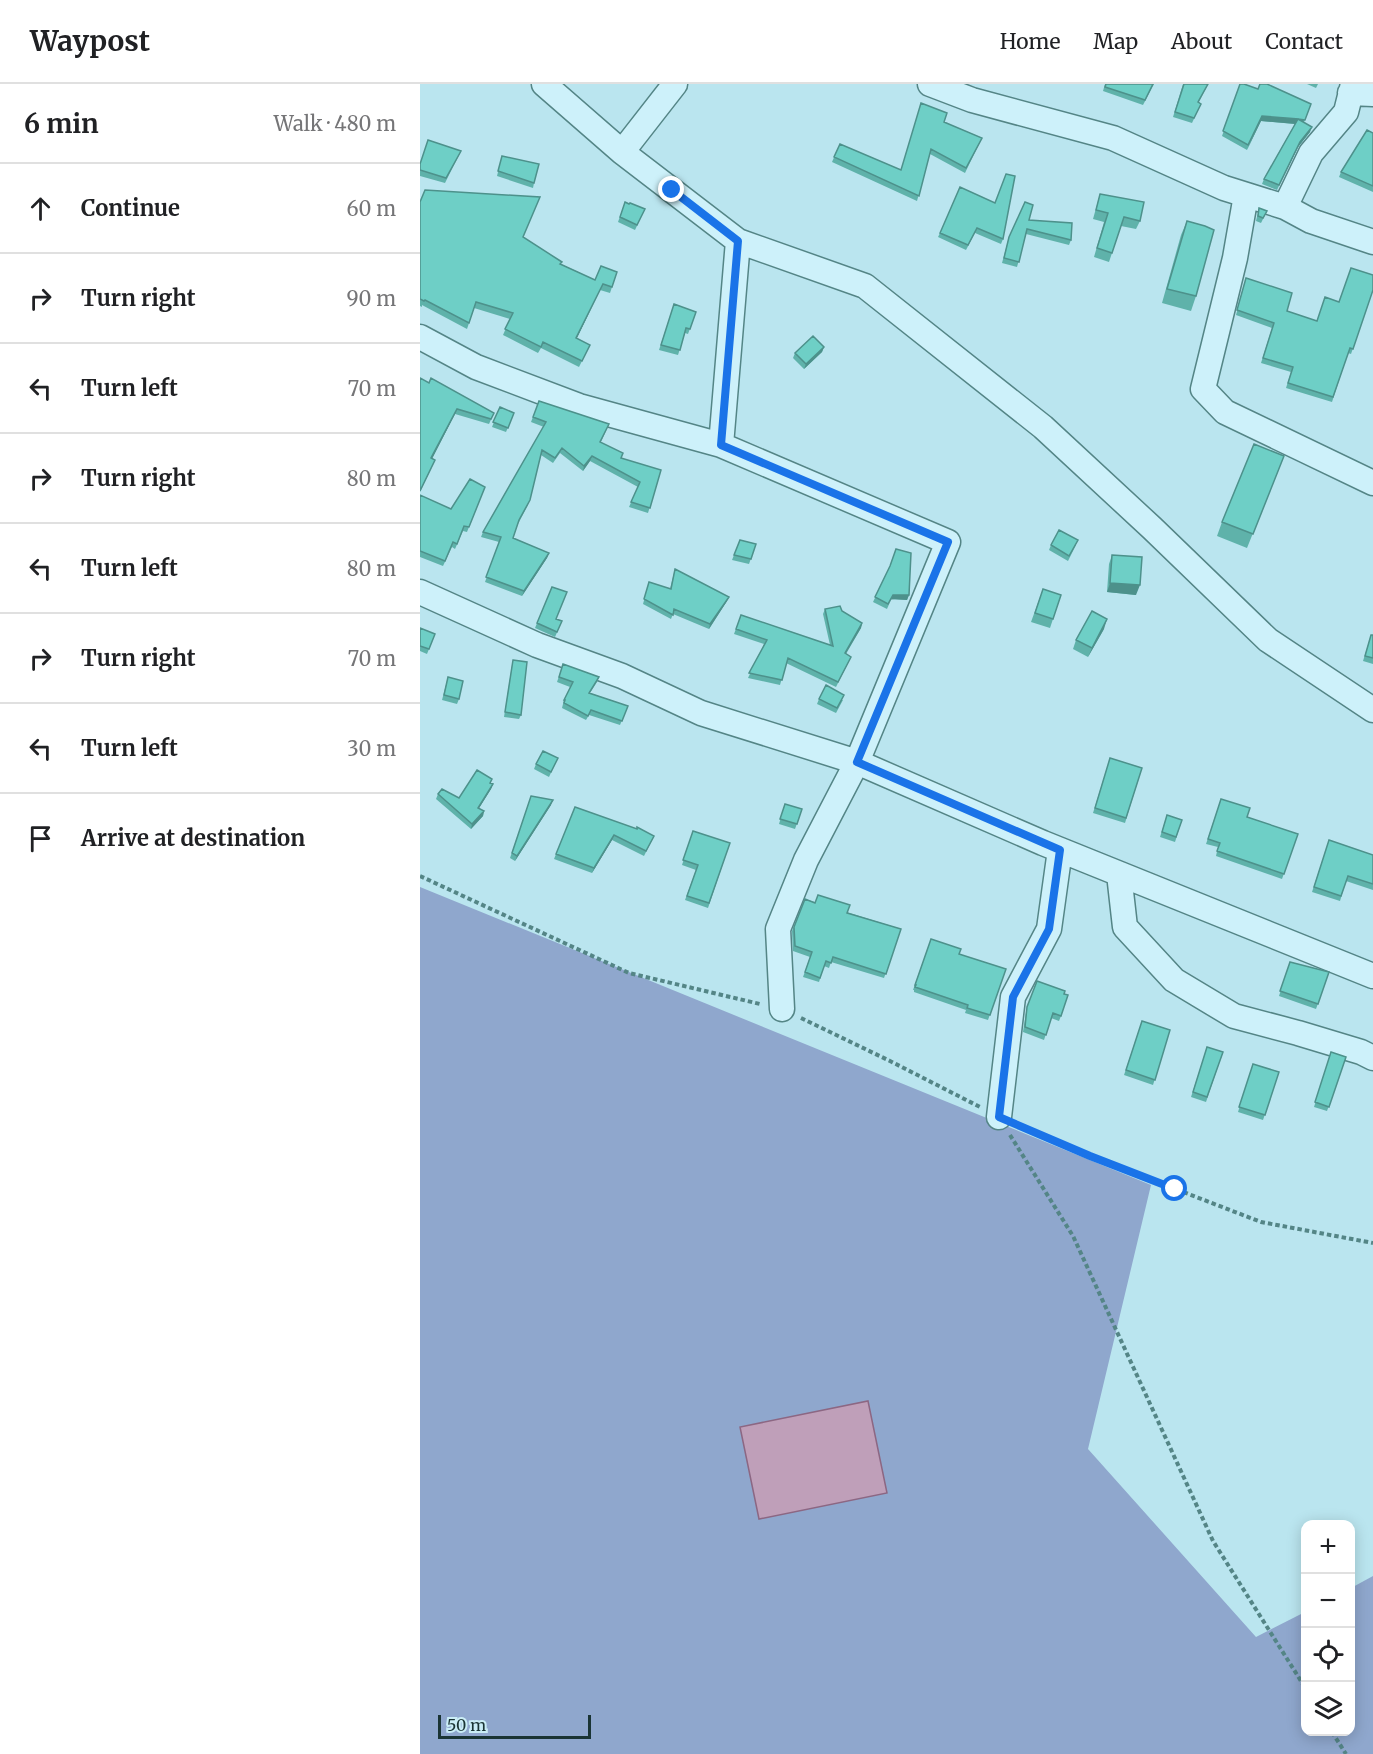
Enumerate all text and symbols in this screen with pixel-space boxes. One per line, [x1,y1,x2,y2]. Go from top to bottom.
text: Waypost [30,23,150,59]
text: Home [1000,28,1060,55]
text: Map [1093,28,1138,55]
text: About [1171,28,1232,55]
text: Contact [1265,28,1343,55]
text: 6 min [24,107,99,140]
text: Walk · 480 m [274,111,396,136]
route end [658,176,684,202]
icon: ahead [24,192,57,225]
text: Continue [81,194,180,222]
text: 60 m [346,196,396,221]
icon: right [24,282,57,315]
text: Turn right [81,284,195,312]
text: 90 m [346,286,396,311]
icon: left [24,372,57,405]
text: Turn left [81,374,178,402]
text: 70 m [348,376,396,401]
icon: right [24,462,57,495]
text: Turn right [81,464,195,492]
text: 80 m [347,466,396,491]
icon: left [24,552,57,585]
text: Turn left [81,554,178,582]
text: 80 m [347,556,396,581]
icon: right [24,642,57,675]
text: Turn right [81,644,195,672]
text: 70 m [348,646,396,671]
icon: left [24,732,57,765]
text: Turn left [81,734,178,762]
text: 30 m [347,736,396,761]
icon: arrive [24,822,57,855]
text: Arrive at destination [81,824,305,852]
route start [1161,1175,1187,1201]
map controls [1301,1520,1355,1736]
button: + [1301,1520,1355,1574]
button: − [1301,1574,1355,1628]
button: locate [1301,1628,1355,1682]
button: layers [1301,1682,1355,1736]
scale bar [438,1712,591,1740]
text: 50 m [447,1715,486,1735]

